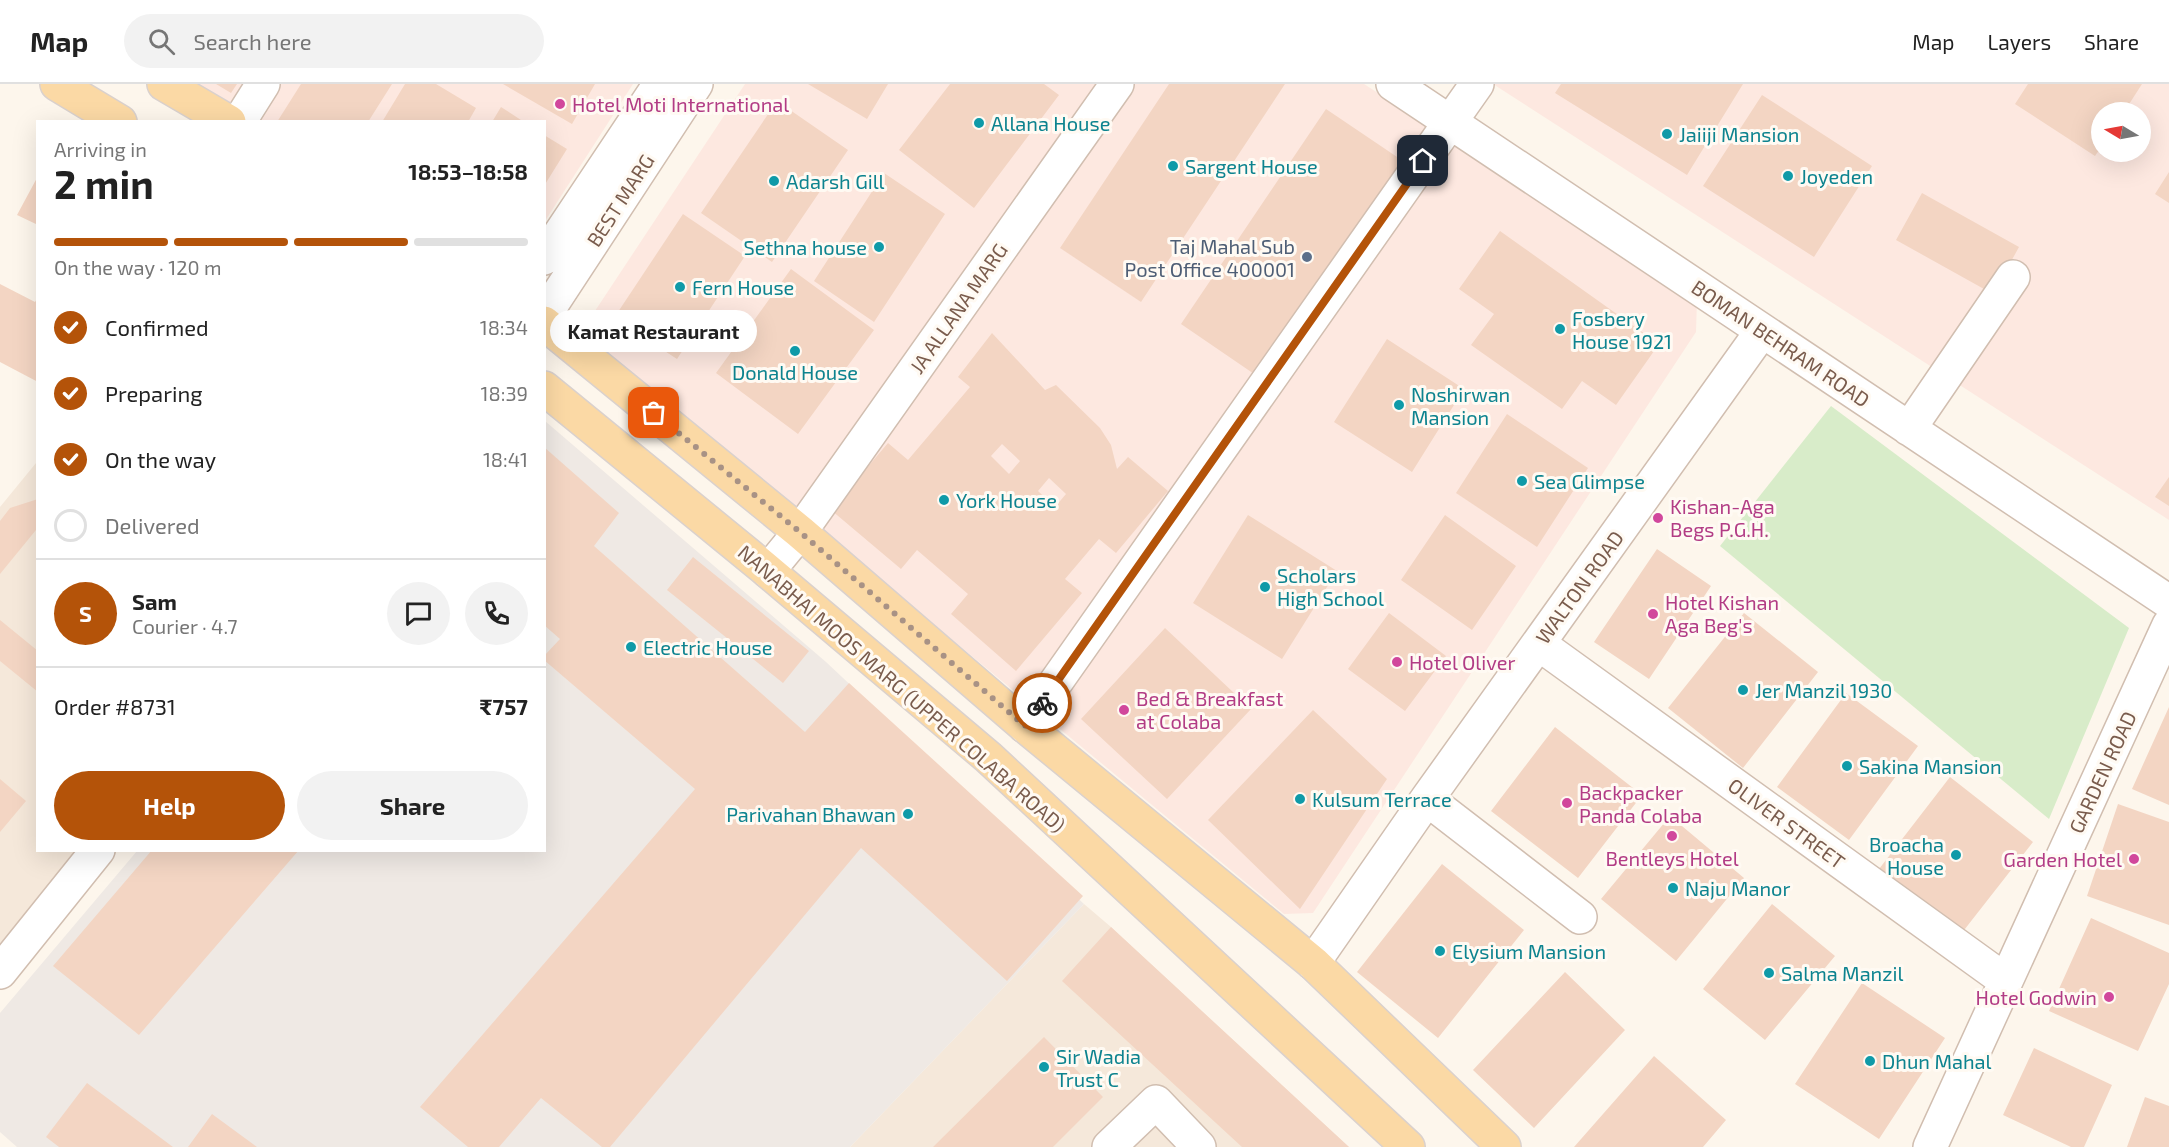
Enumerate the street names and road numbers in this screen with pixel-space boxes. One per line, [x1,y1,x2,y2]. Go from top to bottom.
street label: BEST MARG [581,149,659,251]
street label: JA ALLANA MARG [904,238,1012,378]
street label: BOMAN BEHRAM ROAD [1687,274,1875,412]
street label: WALTON ROAD [1530,526,1628,648]
street label: NANABHAI MOOS MARG (UPPER COLABA ROAD) [734,539,1070,837]
street label: GARDEN ROAD [2063,707,2141,837]
street label: OLIVER STREET [1724,773,1850,874]

